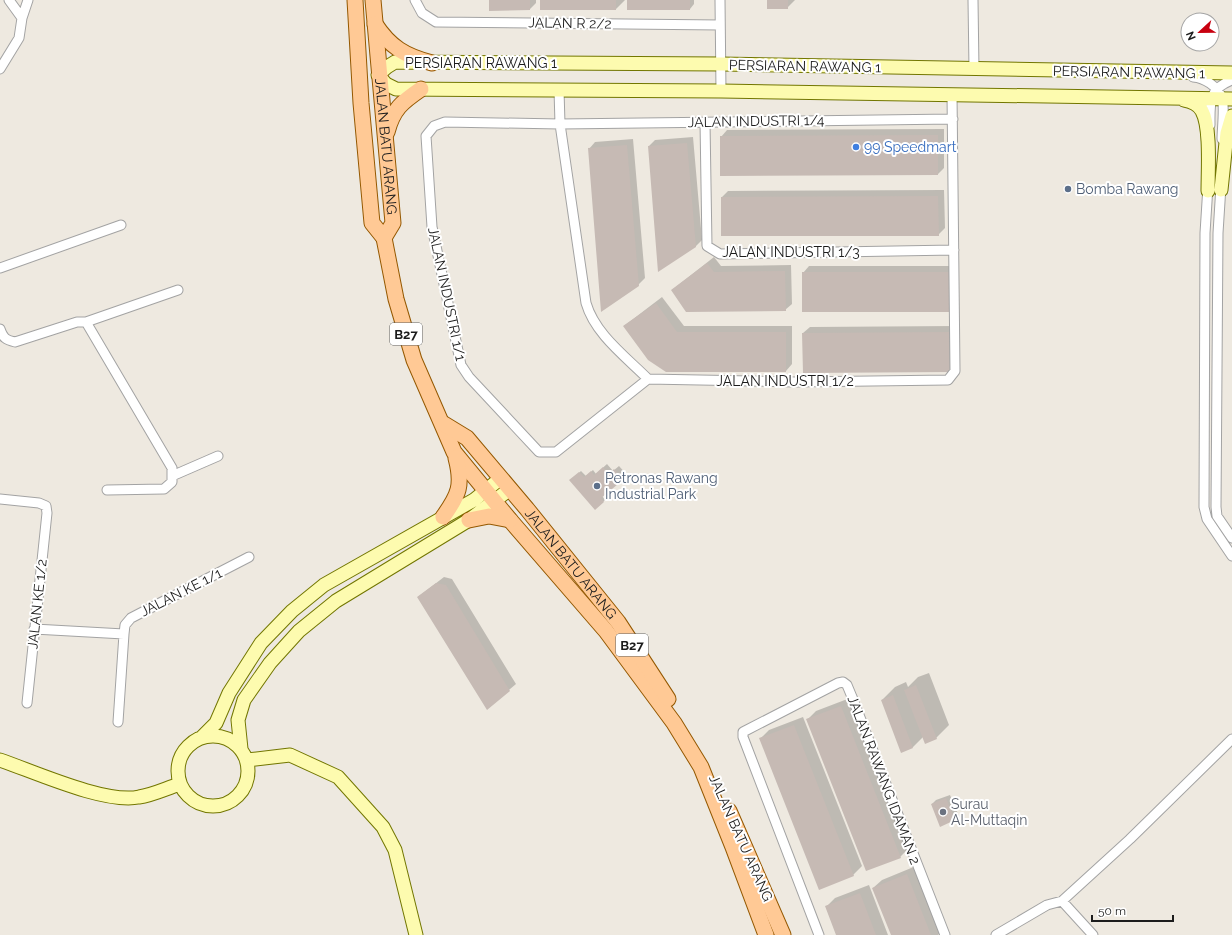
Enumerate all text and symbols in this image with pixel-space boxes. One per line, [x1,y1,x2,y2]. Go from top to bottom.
north arrow [1180,12,1220,52]
street label: JALAN R 2/2 [528,14,612,32]
text: N [1184,29,1199,42]
street label: PERSIARAN RAWANG 1 [405,55,557,71]
street label: PERSIARAN RAWANG 1 [729,57,881,75]
street label: PERSIARAN RAWANG 1 [1053,63,1205,81]
street label: JALAN BATU ARANG [372,78,400,215]
street label: JALAN INDUSTRI 1/4 [687,112,825,130]
place label: 99 Speedmart [864,139,957,155]
marker: 99 Speedmart [851,142,861,152]
place label: Bomba Rawang [1076,181,1178,197]
marker: Bomba Rawang [1063,184,1073,194]
street label: JALAN INDUSTRI 1/1 [425,226,469,362]
street label: JALAN INDUSTRI 1/3 [722,244,860,260]
road number: B27 [390,323,422,345]
street label: JALAN INDUSTRI 1/2 [716,373,854,389]
place label: Petronas Rawang Industrial Park [605,470,718,502]
marker: Petronas Rawang Industrial Park [592,481,602,491]
street label: JALAN BATU ARANG [522,505,620,622]
street label: JALAN KE 1/2 [24,558,50,650]
street label: JALAN KE 1/1 [138,565,224,619]
road number: B27 [616,634,648,656]
street label: JALAN RAWANG IDAMAN 2 [844,693,924,867]
street label: JALAN BATU ARANG [706,772,776,904]
place label: Surau Al-Muttaqin [951,796,1027,828]
marker: Surau Al-Muttaqin [938,807,948,817]
scale bar [1092,897,1173,923]
text: 50 m [1098,904,1126,918]

